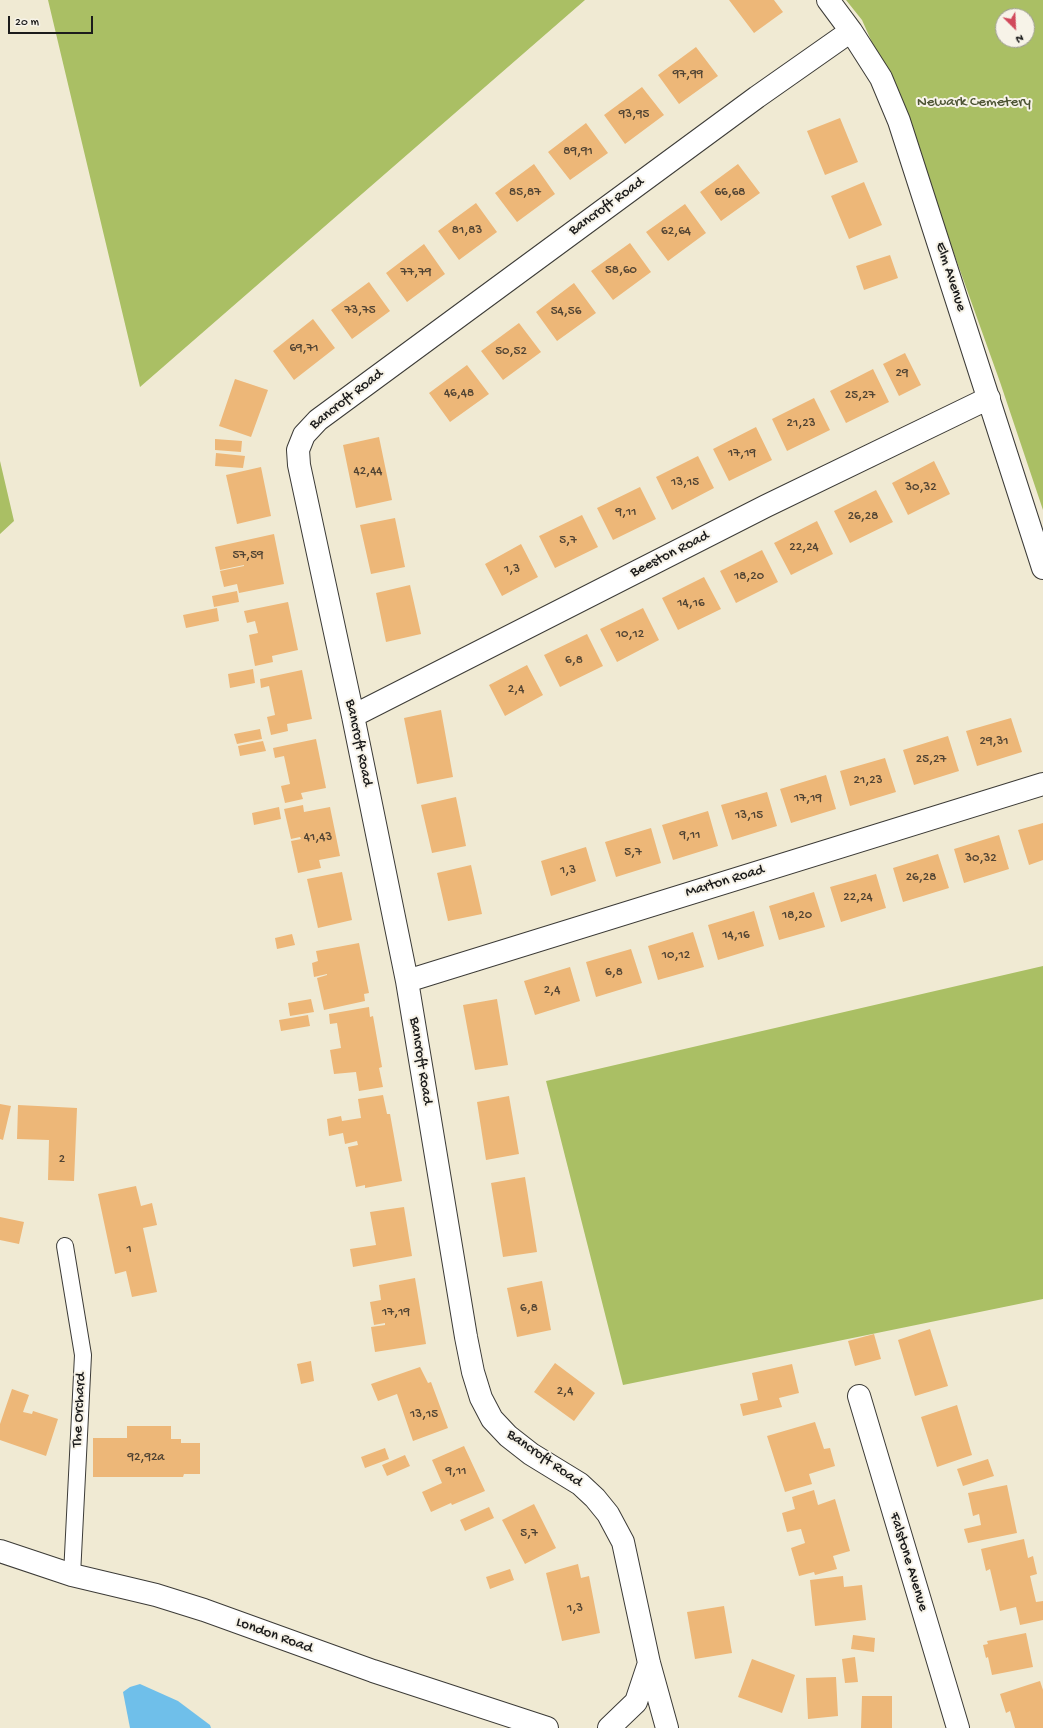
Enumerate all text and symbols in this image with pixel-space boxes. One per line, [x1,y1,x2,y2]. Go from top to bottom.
scale bar [10,8,95,34]
north arrow [995,8,1035,48]
text: 20 m [15,16,39,30]
text: N [1014,31,1025,45]
house number: 97,99 [673,67,703,83]
park label: Newark Cemetery [917,94,1031,112]
house number: 93,95 [619,107,649,123]
house number: 89,91 [563,144,593,160]
street label: Bancroft Road [566,174,648,240]
house number: 85,87 [509,185,541,201]
house number: 66,68 [715,185,745,201]
house number: 81,83 [452,223,482,239]
house number: 62,64 [661,224,691,240]
street label: Elm Avenue [930,240,970,314]
house number: 58,60 [605,263,637,279]
house number: 77,79 [401,265,431,281]
house number: 73,75 [344,303,376,319]
house number: 54,56 [551,304,581,320]
house number: 69,71 [289,341,319,357]
house number: 50,52 [495,344,527,360]
street label: Bancroft Road [307,366,387,434]
house number: 29 [896,366,908,382]
house number: 46,48 [444,386,474,402]
house number: 25,27 [845,388,875,404]
house number: 21,23 [787,416,815,432]
house number: 17,19 [728,446,756,462]
house number: 42,44 [354,464,382,480]
house number: 13,15 [671,475,699,491]
house number: 30,32 [905,480,937,496]
house number: 9,11 [615,505,637,521]
house number: 26,28 [848,509,878,525]
street label: Beeston Road [628,527,712,583]
house number: 5,7 [559,533,577,549]
house number: 22,24 [789,540,819,556]
house number: 57,59 [232,548,264,564]
house number: 1,3 [504,562,520,578]
house number: 18,20 [734,569,764,585]
house number: 14,16 [677,596,705,612]
house number: 10,12 [616,627,644,643]
house number: 6,8 [565,653,583,669]
house number: 2,4 [508,682,524,698]
street label: Bancroft Road [340,698,376,788]
house number: 29,31 [980,734,1008,750]
house number: 25,27 [916,752,946,768]
house number: 21,23 [854,773,882,789]
house number: 17,19 [794,791,822,807]
house number: 13,15 [735,808,763,824]
house number: 9,11 [679,828,701,844]
house number: 41,43 [304,830,332,846]
house number: 5,7 [624,845,642,861]
house number: 30,32 [965,851,997,867]
street label: Marton Road [683,861,767,903]
house number: 1,3 [560,863,576,879]
house number: 26,28 [906,870,936,886]
house number: 22,24 [843,890,873,906]
house number: 18,20 [782,908,812,924]
house number: 14,16 [722,928,750,944]
house number: 10,12 [662,948,690,964]
house number: 6,8 [605,965,623,981]
house number: 2,4 [544,983,560,999]
street label: Bancroft Road [404,1016,436,1106]
house number: 2 [59,1152,65,1168]
house number: 1 [126,1242,132,1258]
house number: 6,8 [520,1301,538,1317]
house number: 17,19 [382,1305,410,1321]
street label: The Orchard [69,1372,91,1448]
house number: 2,4 [557,1384,573,1400]
house number: 13,15 [410,1407,438,1423]
street label: Bancroft Road [503,1426,585,1492]
house number: 92,92a [127,1450,165,1466]
house number: 9,11 [445,1464,467,1480]
street label: Falstone Avenue [884,1510,932,1614]
house number: 5,7 [520,1526,538,1542]
house number: 1,3 [567,1601,583,1617]
street label: London Road [233,1614,315,1658]

